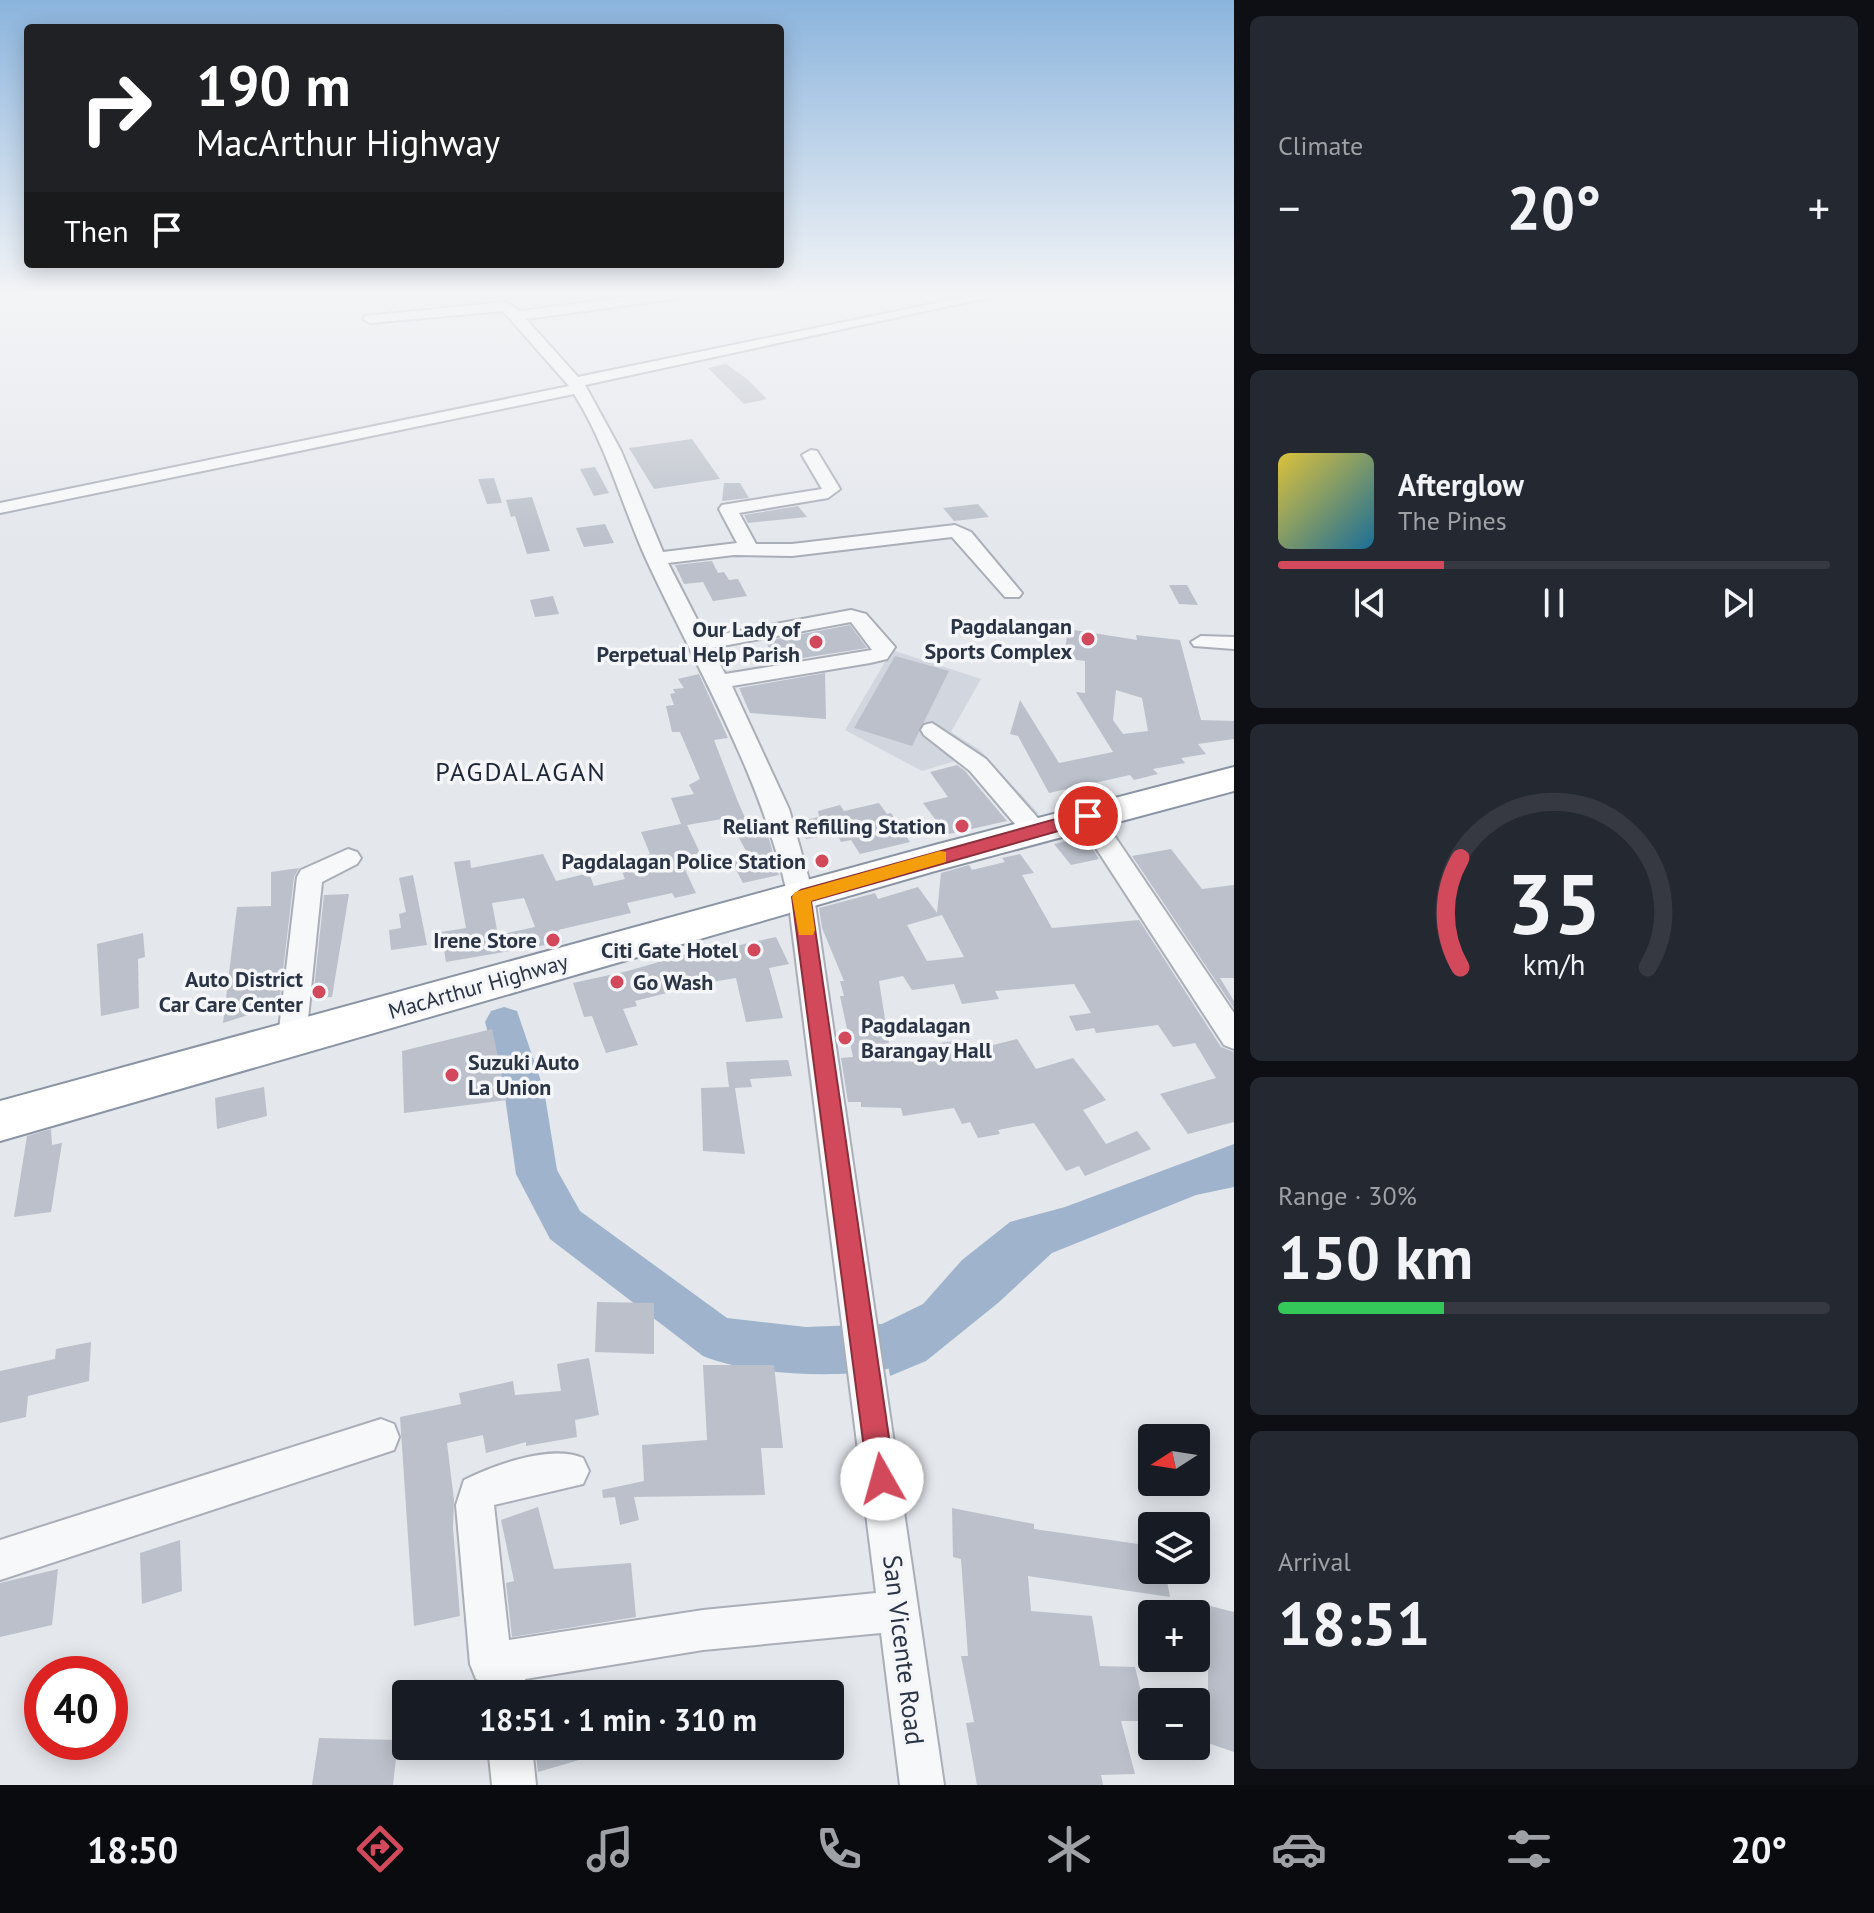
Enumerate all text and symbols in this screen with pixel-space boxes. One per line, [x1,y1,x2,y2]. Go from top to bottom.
text: 190 m [196,49,351,121]
icon: right [64,56,168,160]
text: MacArthur Highway [196,119,500,166]
text: Climate [1278,129,1363,162]
text: 20° [1507,168,1601,246]
text: − [1278,179,1300,236]
text: + [1808,179,1830,236]
icon: arrive [145,208,189,252]
text: Then [64,211,129,250]
text: Afterglow [1398,465,1524,504]
text: The Pines [1398,504,1507,537]
icon: previous [1348,581,1392,625]
icon: pause [1532,581,1576,625]
icon: next [1716,581,1760,625]
place label: Pagdalangan Sports Complex [924,612,1072,665]
place label: Our Lady of Perpetual Help Parish [597,615,802,668]
marker: Pagdalangan Sports Complex [1079,630,1097,648]
marker: Our Lady of Perpetual Help Parish [807,633,825,651]
district label: PAGDALAGAN [435,755,607,788]
pin [1054,782,1122,850]
icon: arrive [1066,794,1110,838]
place label: Reliant Refilling Station [723,812,946,840]
marker: Reliant Refilling Station [953,817,971,835]
place label: Pagdalagan Police Station [561,847,806,875]
text: 35 [1507,849,1601,957]
marker: Pagdalagan Police Station [813,852,831,870]
place label: Irene Store [433,926,537,954]
marker: Irene Store [544,931,562,949]
place label: Citi Gate Hotel [601,936,739,964]
marker: Citi Gate Hotel [745,941,763,959]
street label: MacArthur Highway [385,947,572,1025]
text: km/h [1523,947,1585,984]
place label: Auto District Car Care Center [159,965,303,1018]
place label: Go Wash [633,968,713,996]
marker: Go Wash [608,973,626,991]
marker: Auto District Car Care Center [310,983,328,1001]
place label: Pagdalagan Barangay Hall [861,1011,992,1064]
marker: Pagdalagan Barangay Hall [836,1029,854,1047]
place label: Suzuki Auto La Union [468,1048,580,1101]
marker: Suzuki Auto La Union [443,1066,461,1084]
text: Range · 30% [1278,1179,1417,1212]
text: 150 km [1278,1218,1473,1296]
north arrow [1138,1424,1210,1496]
map controls [1138,1424,1210,1760]
position arrow [840,1437,924,1521]
button: layers [1138,1512,1210,1584]
text: Arrival [1278,1545,1351,1578]
street label: San Vicente Road [876,1553,932,1747]
text: 18:51 [1278,1584,1430,1662]
button: + [1138,1600,1210,1672]
speed limit sign: 40 [24,1656,128,1760]
button: − [1138,1688,1210,1760]
text: 18:51 · 1 min · 310 m [479,1700,757,1739]
icon: directions [352,1821,408,1877]
icon: music [582,1821,638,1877]
icon: phone [811,1821,867,1877]
icon: climate [1041,1821,1097,1877]
icon: car [1271,1821,1327,1877]
icon: filters [1501,1821,1557,1877]
text: 18:50 [87,1826,178,1873]
text: 20° [1730,1826,1787,1873]

